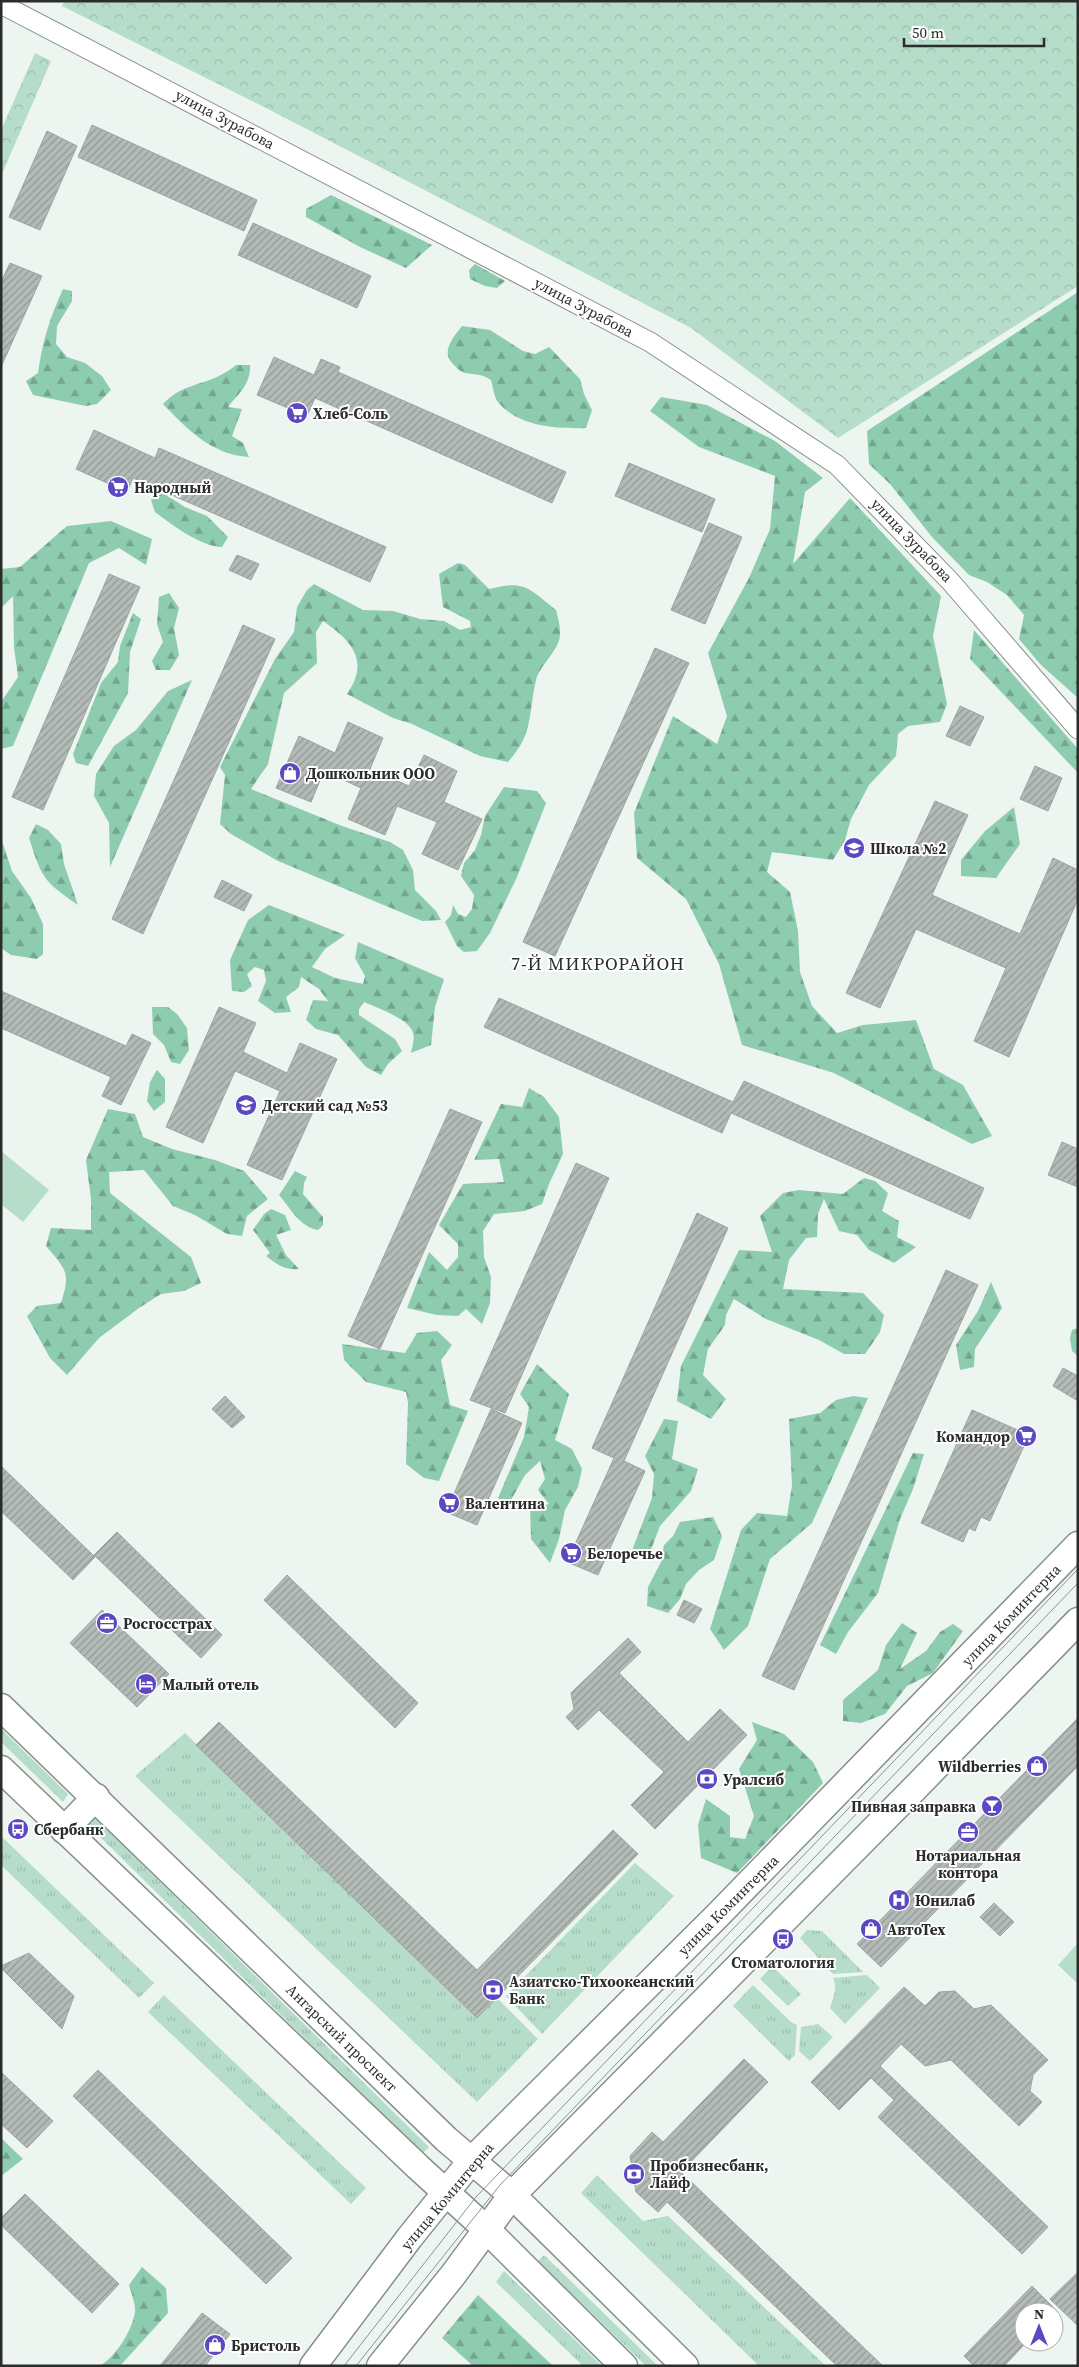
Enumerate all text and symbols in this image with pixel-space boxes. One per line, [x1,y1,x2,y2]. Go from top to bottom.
scale bar [904,15,1044,47]
text: 50 m [912,22,944,43]
street label: улица Зурабова [172,84,279,154]
street label: улица Зурабова [531,272,638,342]
supermarket icon: Хлеб-Соль [285,401,309,425]
place label: Хлеб-Соль [313,403,388,424]
supermarket icon: Народный [106,475,130,499]
place label: Народный [134,477,211,498]
street label: улица Зурабова [866,493,958,587]
shop icon: Дошкольник ООО [278,761,302,785]
place label: Дошкольник ООО [306,763,436,784]
school or university icon: Школа №2 [842,836,866,860]
place label: Школа №2 [870,838,946,859]
district label: 7-Й МИКРОРАЙОН [511,951,685,976]
school or university icon: Детский сад №53 [234,1093,258,1117]
place label: Детский сад №53 [262,1095,388,1116]
supermarket icon: Командор [1014,1424,1038,1448]
place label: Командор [936,1426,1010,1447]
supermarket icon: Валентина [437,1491,461,1515]
place label: Валентина [465,1493,546,1514]
supermarket icon: Белоречье [559,1541,583,1565]
place label: Белоречье [587,1543,663,1564]
street label: улица Коминтерна [957,1559,1066,1671]
office icon: Росгосстрах [95,1611,119,1635]
place label: Росгосстрах [123,1613,213,1634]
hotel icon: Малый отель [134,1672,158,1696]
place label: Малый отель [162,1674,259,1695]
shop icon: Wildberries [1025,1754,1049,1778]
place label: Wildberries [938,1756,1021,1777]
bank icon: Уралсиб [695,1767,719,1791]
place label: Уралсиб [723,1769,785,1790]
bar icon: Пивная заправка [980,1794,1004,1818]
place label: Пивная заправка [851,1796,977,1817]
bus stop icon: Сбербанк [6,1817,30,1841]
place label: Сбербанк [34,1819,104,1840]
office icon: Нотариальная контора [956,1820,980,1844]
place label: Нотариальная контора [915,1845,1021,1883]
street label: улица Коминтерна [673,1850,783,1960]
hospital icon: Юнилаб [887,1888,911,1912]
place label: Юнилаб [915,1890,975,1911]
shop icon: АвтоТех [859,1917,883,1941]
place label: АвтоТех [887,1919,946,1940]
bus stop icon: Стоматология [771,1927,795,1951]
place label: Стоматология [731,1952,835,1973]
place label: Азиатско-Тихоокеанский Банк [509,1971,694,2009]
bank icon: Азиатско-Тихоокеанский Банк [481,1978,505,2002]
street label: Ангарский проспект [282,1979,402,2097]
street label: улица Коминтерна [396,2137,499,2254]
place label: Пробизнесбанк, Лайф [650,2155,769,2193]
bank icon: Пробизнесбанк, Лайф [622,2162,646,2186]
north arrow [1014,2302,1064,2352]
text: N [1034,2304,1044,2324]
shop icon: Бристоль [203,2333,227,2357]
place label: Бристоль [231,2335,300,2356]

